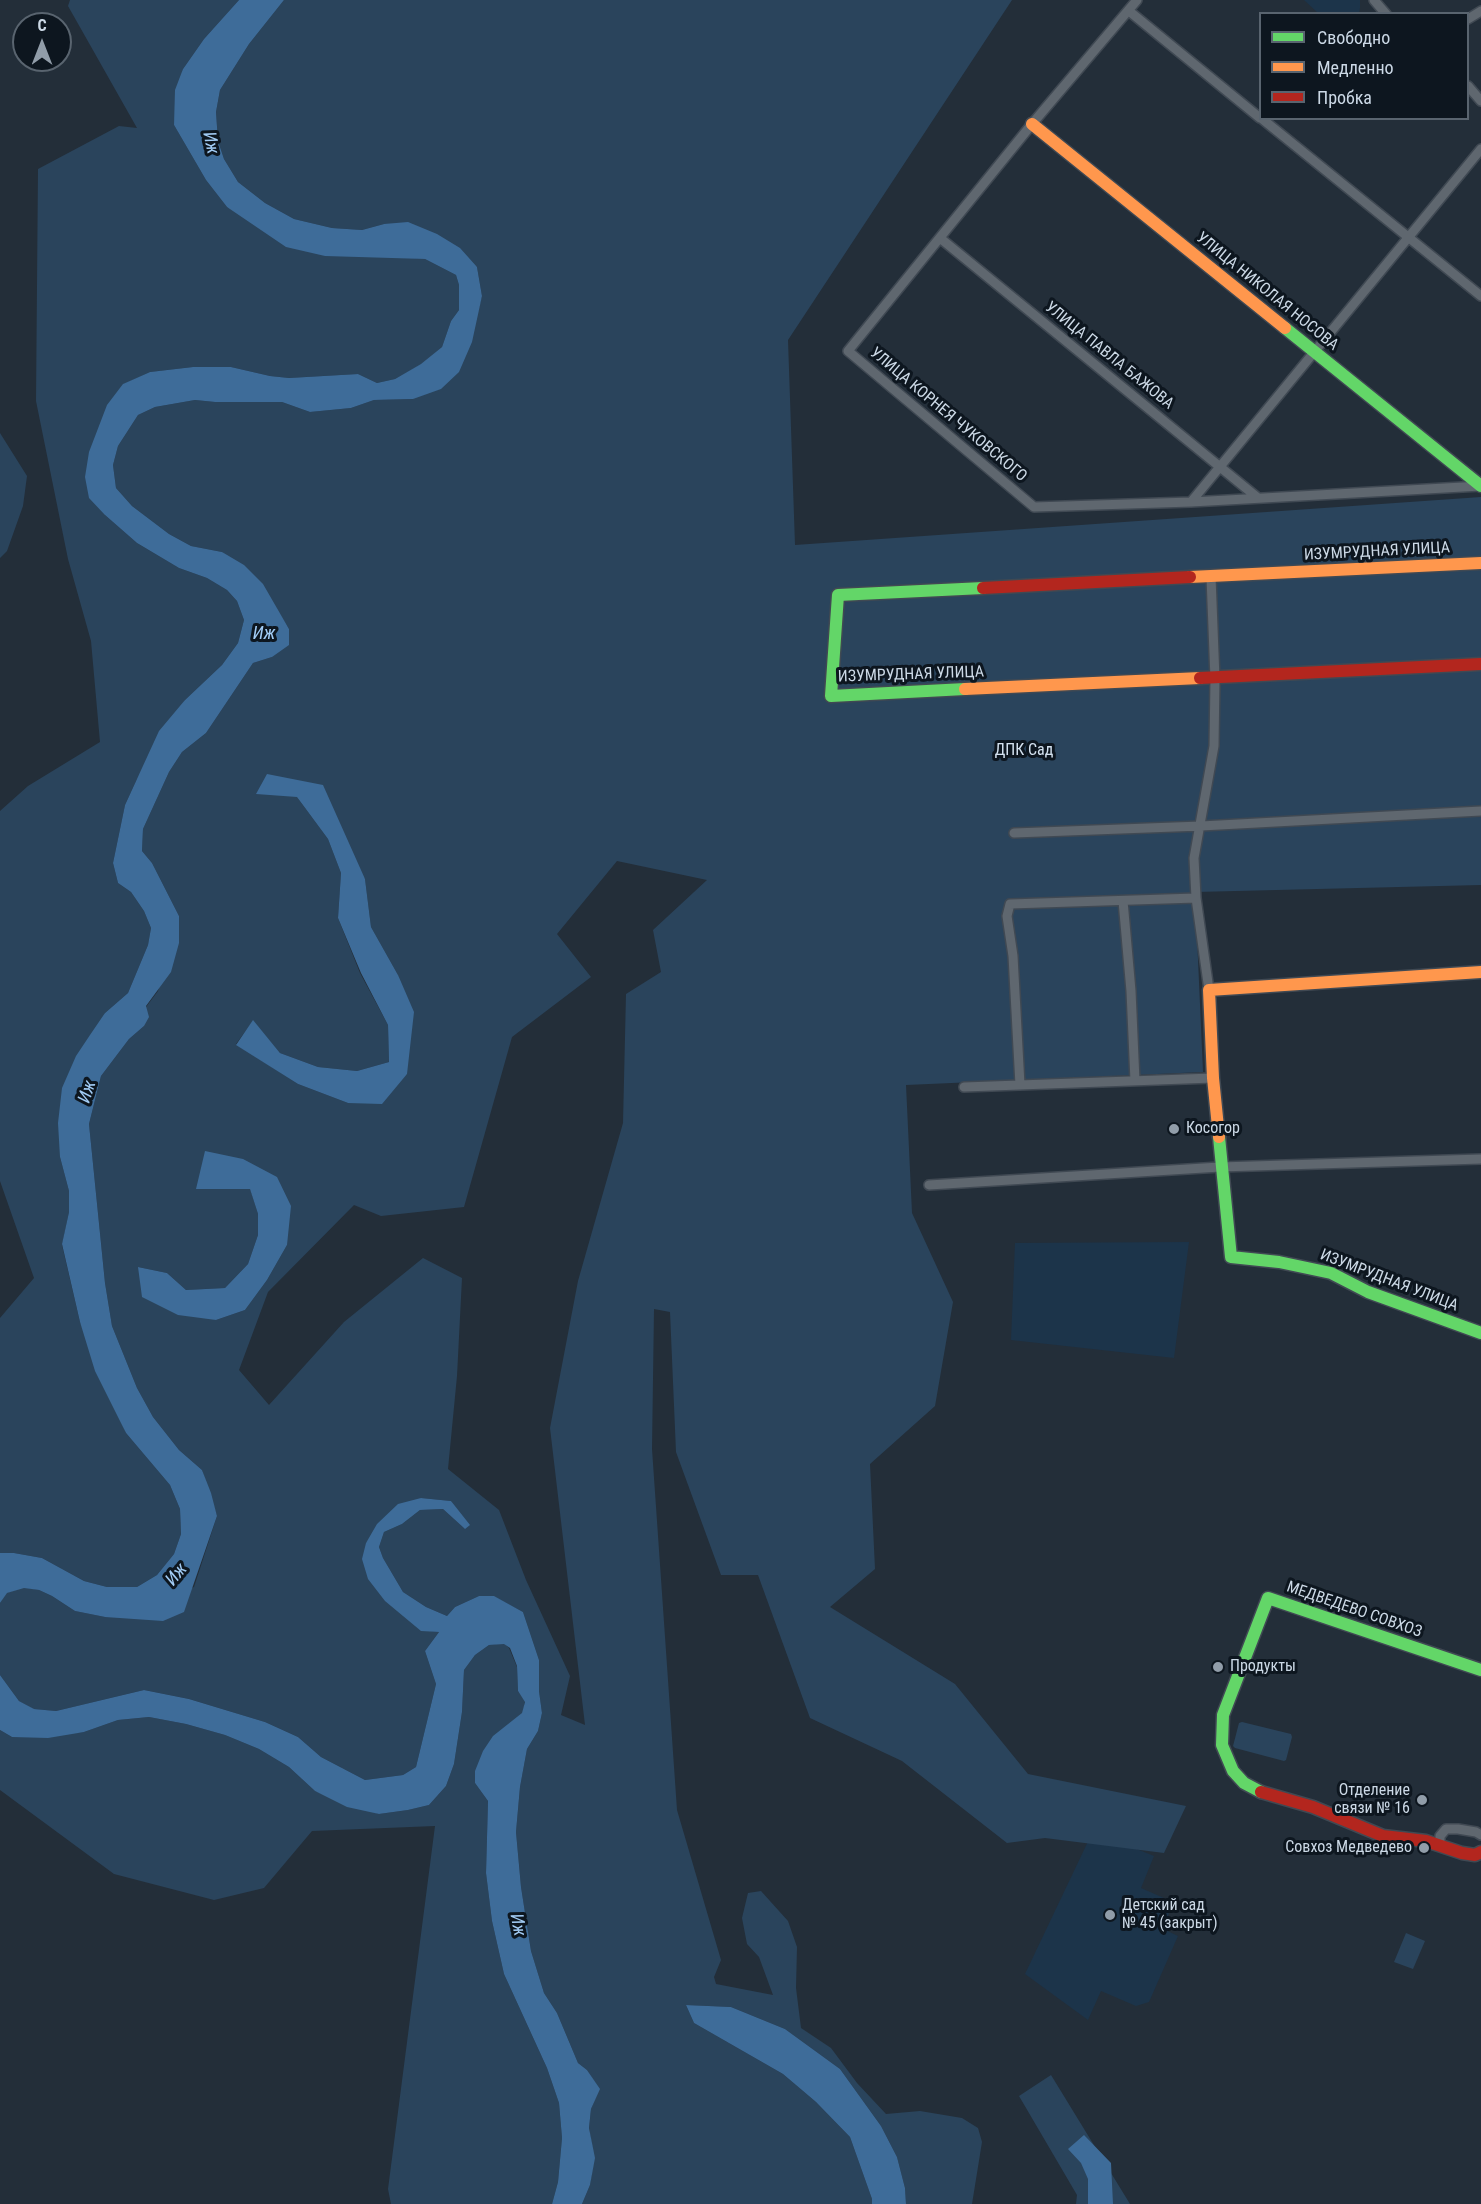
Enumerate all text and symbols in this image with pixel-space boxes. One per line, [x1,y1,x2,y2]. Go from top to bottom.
north arrow [12,12,72,72]
legend [1259,12,1469,120]
text: С [37,16,47,35]
text: Свободно [1317,27,1390,48]
text: Медленно [1317,57,1394,78]
text: Пробка [1317,87,1372,108]
water label: Иж [197,130,223,156]
street label: УЛИЦА НИКОЛАЯ НОСОВА [1192,229,1342,355]
street label: УЛИЦА ПАВЛА БАЖОВА [1041,298,1177,414]
street label: УЛИЦА КОРНЕЯ ЧУКОВСКОГО [866,344,1030,486]
street label: ИЗУМРУДНАЯ УЛИЦА [1304,539,1450,565]
water label: Иж [253,623,275,645]
street label: ИЗУМРУДНАЯ УЛИЦА [838,663,984,687]
park label: ДПК Сад [995,741,1053,761]
water label: Иж [74,1078,102,1106]
place label: Косогор [1186,1119,1240,1139]
marker: Косогор [1167,1122,1181,1136]
street label: ИЗУМРУДНАЯ УЛИЦА [1317,1246,1461,1316]
water label: Иж [162,1559,192,1591]
street label: МЕДВЕДЕВО СОВХОЗ [1284,1578,1424,1642]
place label: Продукты [1230,1657,1296,1677]
marker: Продукты [1211,1660,1225,1674]
place label: Отделение связи № 16 [1334,1781,1410,1819]
marker: Отделение связи № 16 [1415,1793,1429,1807]
place label: Совхоз Медведево [1285,1838,1412,1858]
marker: Совхоз Медведево [1417,1841,1431,1855]
place label: Детский сад № 45 (закрыт) [1122,1896,1218,1934]
marker: Детский сад № 45 (закрыт) [1103,1908,1117,1922]
water label: Иж [504,1912,530,1938]

